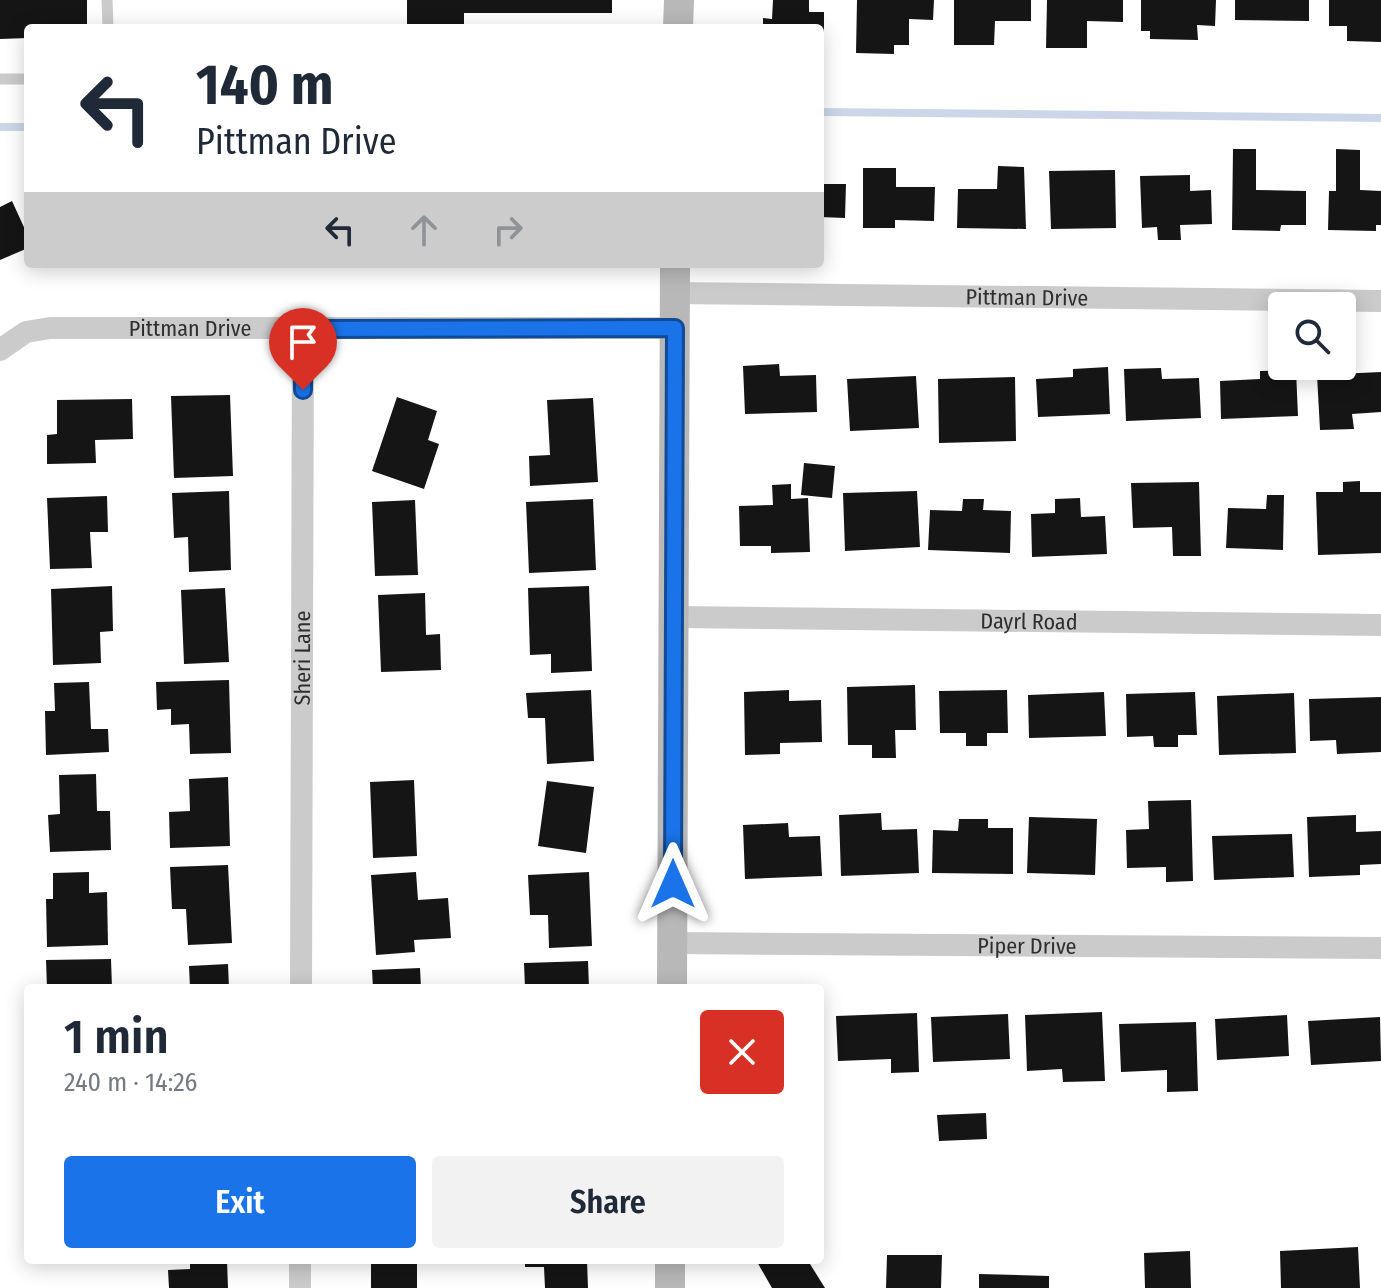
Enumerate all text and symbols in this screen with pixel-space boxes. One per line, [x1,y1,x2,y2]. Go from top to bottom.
text: 140 m [196,52,333,119]
icon: left [64,56,168,160]
text: Pittman Drive [196,120,396,164]
icon: left [318,208,362,252]
icon: ahead [402,208,446,252]
icon: right [486,208,530,252]
street label: Pittman Drive [966,283,1088,312]
map controls [1268,292,1356,380]
button: search [1268,292,1356,380]
pin [269,308,337,390]
street label: Pittman Drive [129,315,251,342]
icon: arrive [281,320,325,364]
street label: Dayrl Road [980,607,1078,636]
street label: Sheri Lane [289,611,316,705]
position arrow [631,842,715,926]
street label: Piper Drive [977,932,1077,960]
text: 1 min [64,1008,169,1066]
button: close [700,1010,784,1094]
text: 240 m · 14:26 [64,1067,198,1098]
button: Exit [64,1156,416,1248]
button: Share [432,1156,784,1248]

